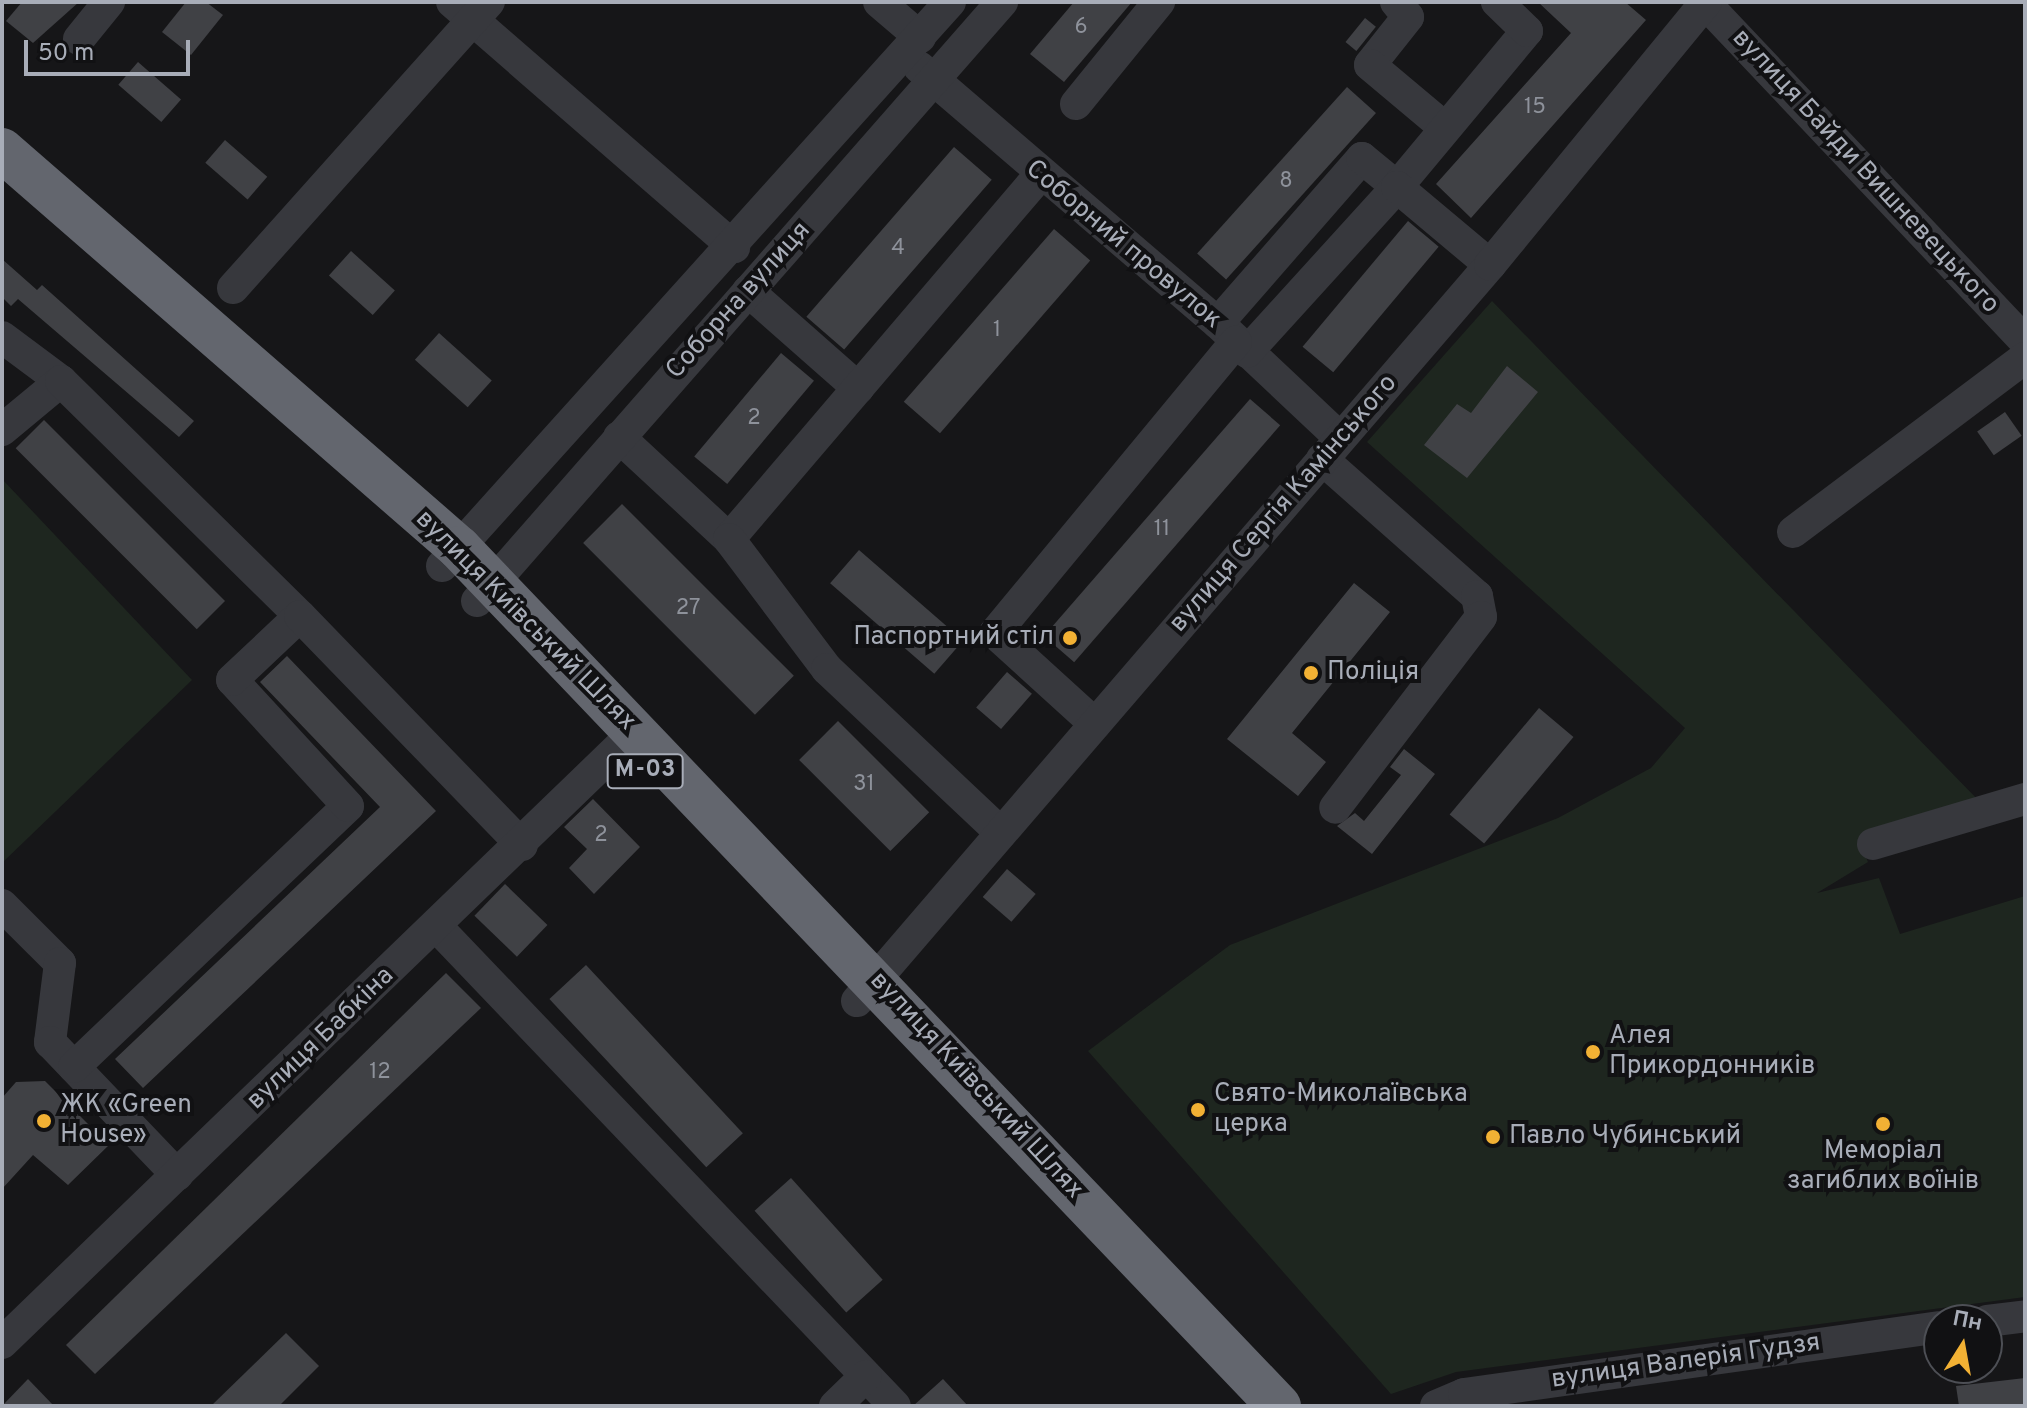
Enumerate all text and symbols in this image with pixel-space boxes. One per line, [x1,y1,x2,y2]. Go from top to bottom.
house number: 6 [1074,15,1088,41]
street label: вулиця Байди Вишневецького [1725,23,2005,321]
scale bar [28,24,194,74]
text: 50 m [38,39,94,69]
house number: 15 [1524,95,1546,121]
street label: Соборний провулок [1019,154,1227,336]
house number: 8 [1279,169,1293,195]
street label: Соборна вулиця [660,216,818,386]
house number: 4 [891,236,905,262]
house number: 1 [993,318,1001,344]
street label: вулиця Сергія Камінського [1163,369,1405,639]
house number: 2 [747,406,761,432]
street label: вулиця Київський Шлях [408,504,642,738]
house number: 11 [1154,517,1170,543]
house number: 27 [676,596,700,622]
place label: Паспортний стіл [853,622,1054,654]
marker: Паспортний стіл [1061,629,1079,647]
place label: Поліція [1327,657,1419,689]
marker: Поліція [1302,664,1320,682]
road number: М-03 [605,751,685,791]
house number: 31 [853,772,875,798]
house number: 2 [594,823,608,849]
street label: вулиця Бабкіна [241,961,401,1117]
street label: вулиця Київський Шлях [863,966,1089,1206]
place label: Алея Прикордонників [1609,1021,1815,1082]
marker: Алея Прикордонників [1584,1043,1602,1061]
house number: 12 [369,1060,391,1086]
place label: Свято-Миколаївська церка [1214,1079,1468,1140]
place label: ЖК «Green House» [60,1090,192,1152]
marker: Свято-Миколаївська церка [1189,1101,1207,1119]
marker: ЖК «Green House» [35,1112,53,1130]
marker: Меморіал загиблих воїнів [1874,1115,1892,1133]
place label: Павло Чубинський [1509,1121,1741,1153]
marker: Павло Чубинський [1484,1128,1502,1146]
place label: Меморіал загиблих воїнів [1787,1136,1979,1198]
north arrow [1923,1304,2003,1384]
text: Пн [1950,1306,1984,1338]
street label: вулиця Валерія Гудзя [1550,1328,1822,1396]

